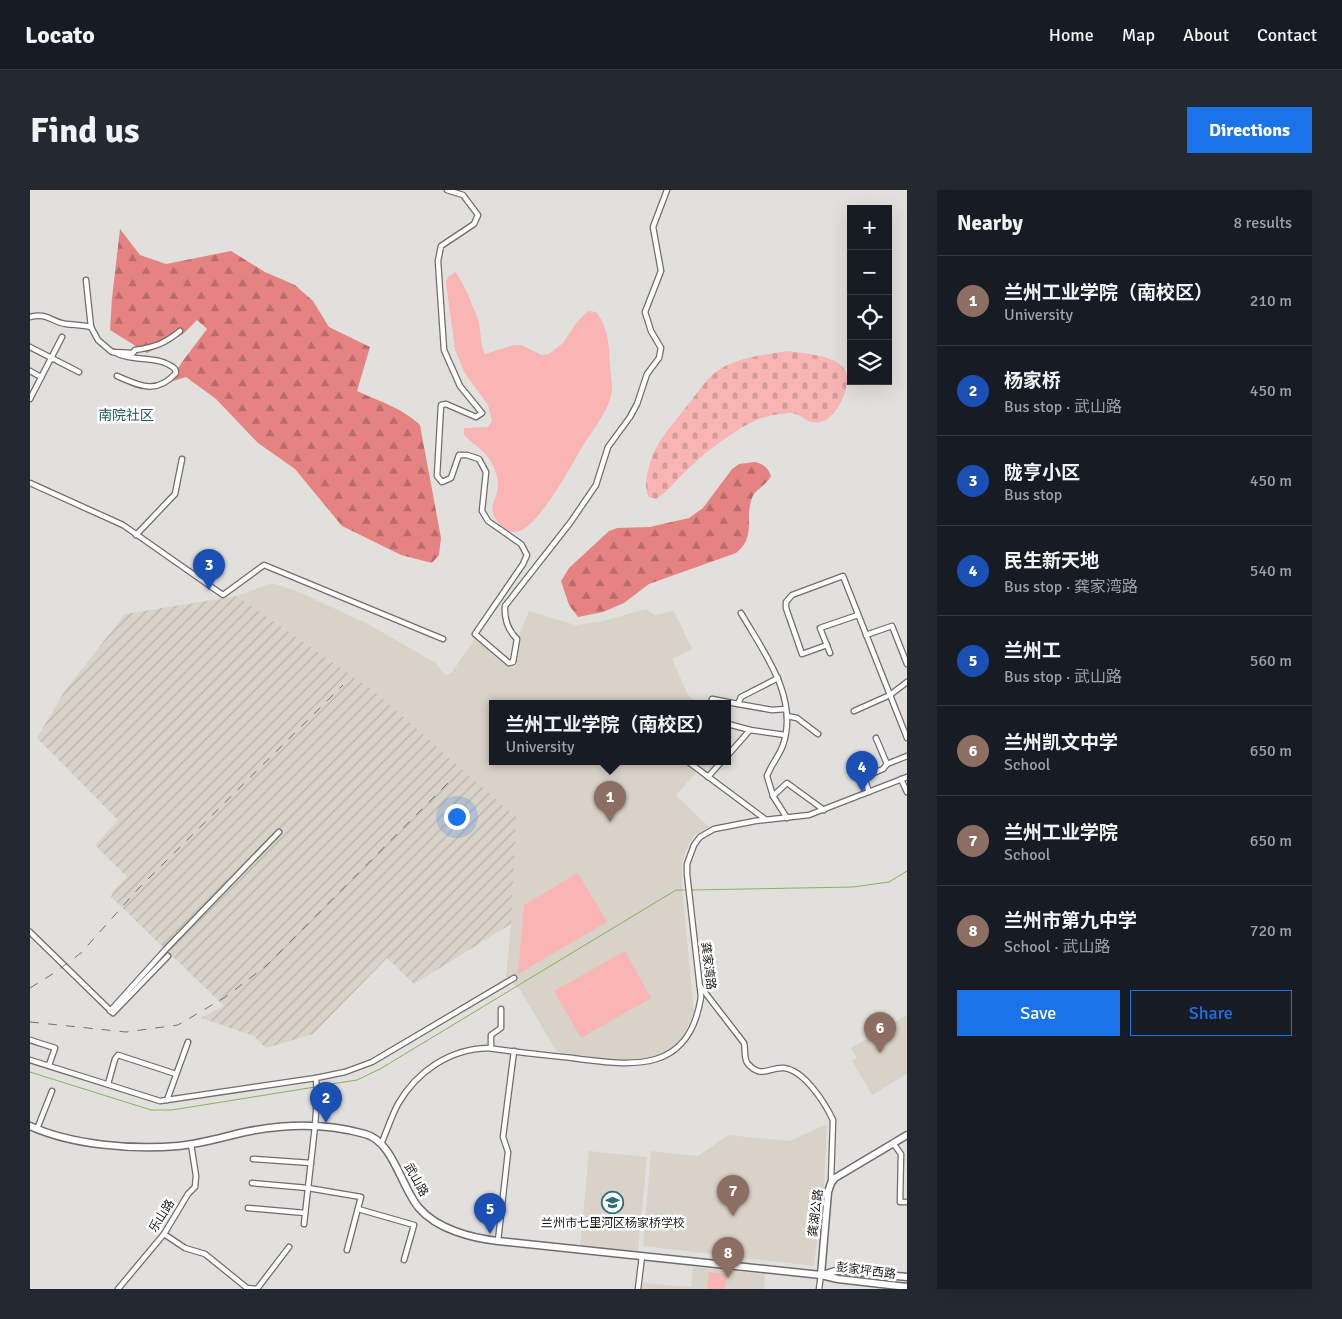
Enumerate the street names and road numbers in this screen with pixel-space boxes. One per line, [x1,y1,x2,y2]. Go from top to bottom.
street label: 龚家湾路 [698,941,718,991]
street label: 武山路 [401,1161,431,1199]
street label: 龚湖公路 [806,1188,826,1238]
street label: 乐山路 [146,1197,178,1235]
street label: 彭家坪西路 [835,1260,897,1282]

